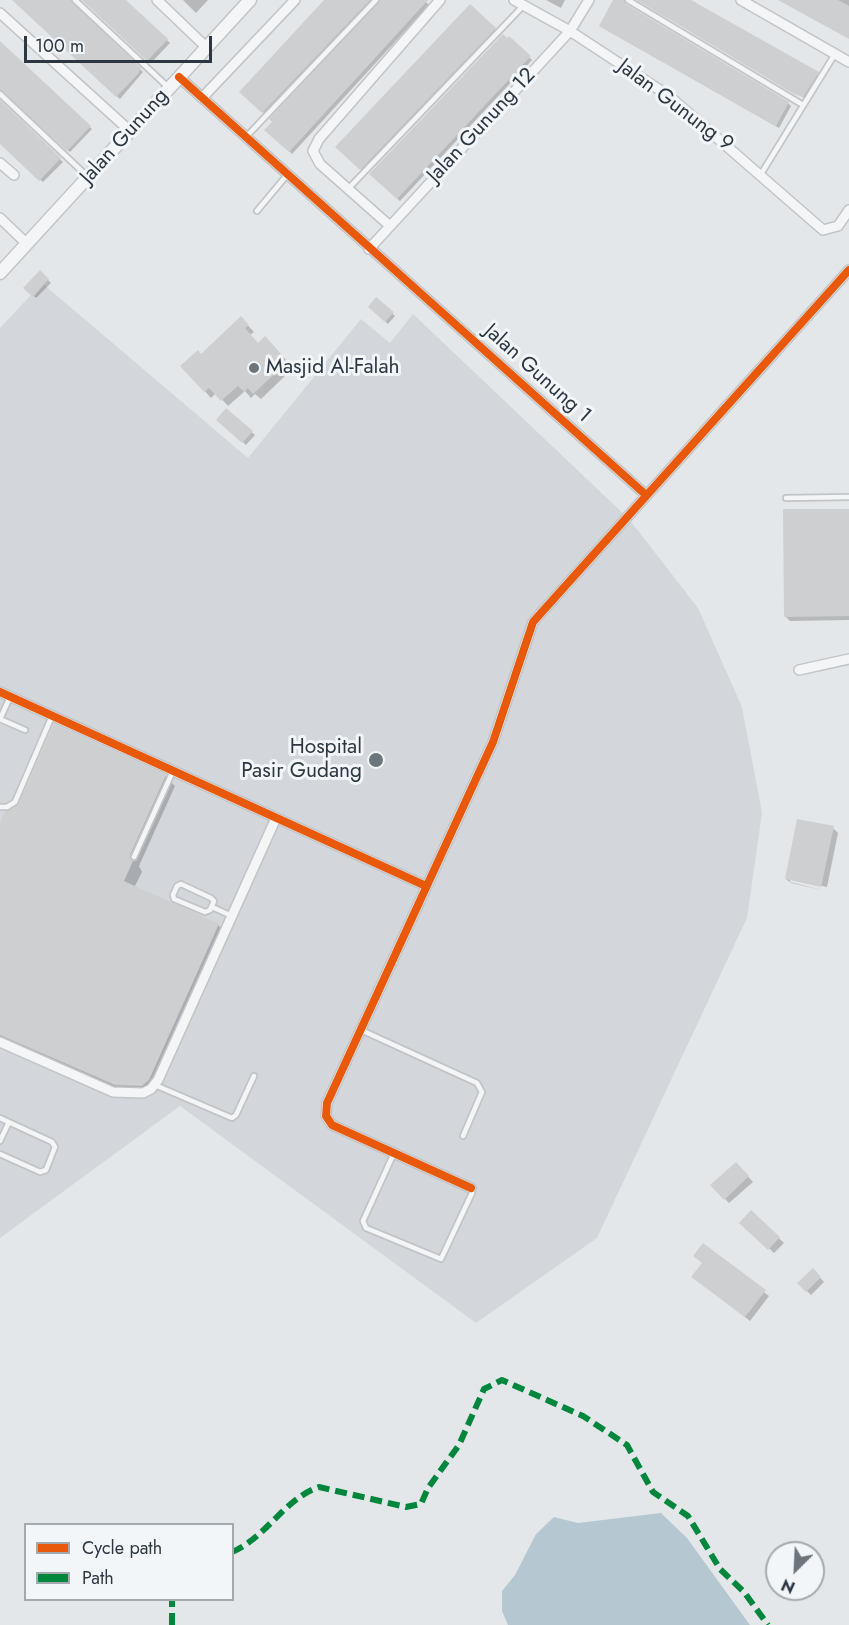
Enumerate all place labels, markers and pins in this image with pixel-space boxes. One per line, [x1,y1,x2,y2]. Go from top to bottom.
place label: Masjid Al-Falah [266,355,400,381]
marker: Masjid Al-Falah [247,361,261,375]
place label: Hospital Pasir Gudang [241,735,362,785]
marker: Hospital Pasir Gudang [367,751,385,769]

